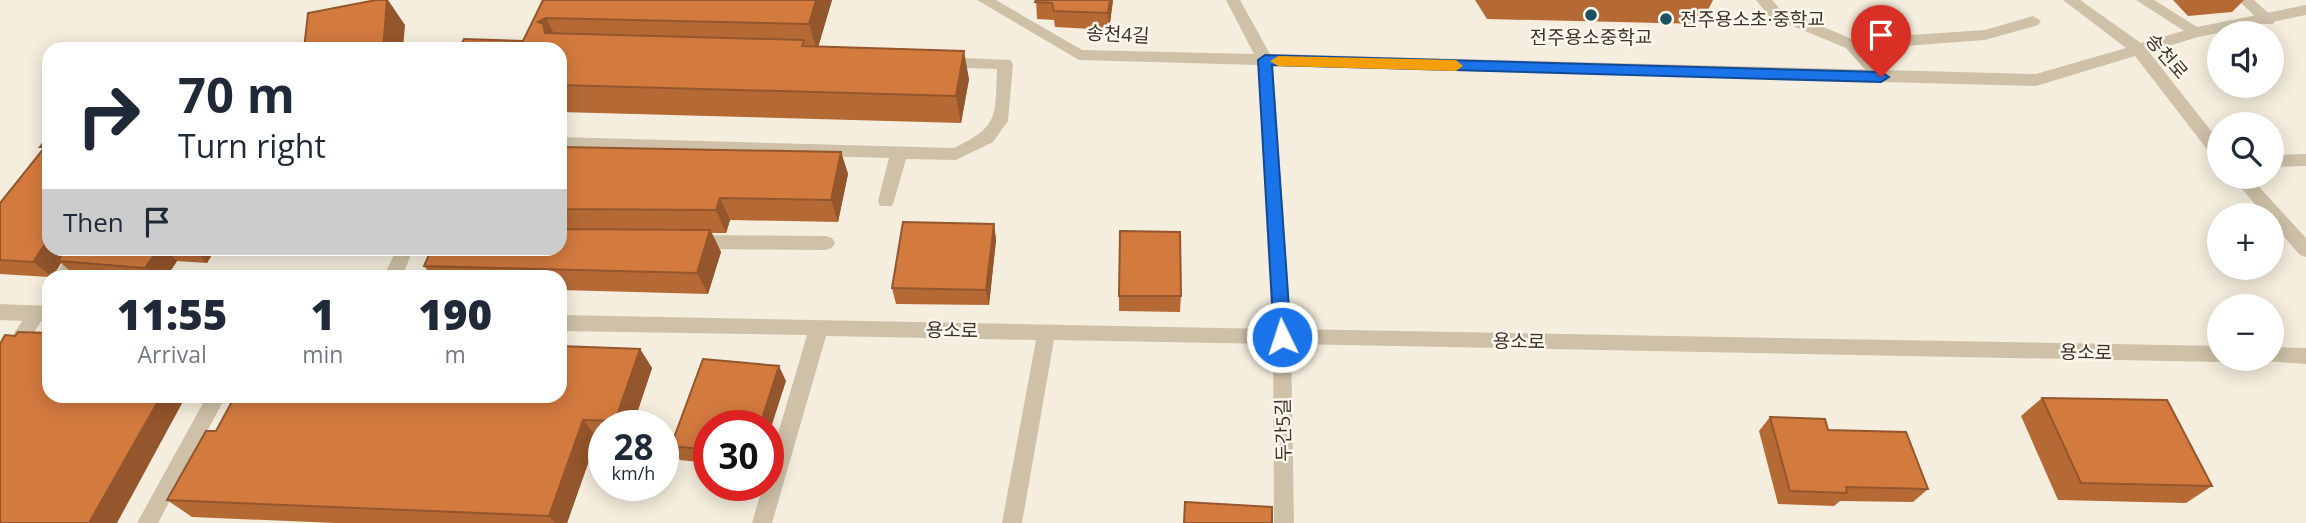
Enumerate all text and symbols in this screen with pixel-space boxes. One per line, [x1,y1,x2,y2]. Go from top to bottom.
pin [1851,5,1911,77]
place label: 전주용소초·중학교 [1680,6,1825,32]
marker: 전주용소중학교 [1583,7,1599,23]
marker: 전주용소초·중학교 [1658,11,1674,27]
icon: arrive [1862,16,1900,54]
street label: 송천4길 [1086,19,1150,49]
map controls [2207,21,2284,371]
button: sound [2207,21,2284,98]
place label: 전주용소중학교 [1530,24,1652,50]
street label: 송천로 [2140,28,2194,84]
text: 70 m [178,61,295,127]
icon: right [63,70,154,161]
button: search [2207,112,2284,189]
text: Turn right [178,124,326,167]
icon: arrive [138,203,176,241]
button: + [2207,203,2284,280]
text: Then [63,204,124,240]
text: 11:55 [117,285,227,342]
text: 1 [311,285,335,342]
text: 190 [418,285,492,342]
button: − [2207,294,2284,371]
position arrow [1245,300,1319,374]
street label: 용소로 [926,317,978,343]
street label: 용소로 [1493,328,1545,354]
text: Arrival [138,338,207,370]
text: min [302,338,343,370]
text: m [445,338,466,370]
street label: 용소로 [2060,339,2112,365]
street label: 두간5길 [1269,398,1297,462]
speed limit sign: 30 [693,410,784,501]
text: 28 [613,423,654,470]
text: km/h [612,461,655,485]

